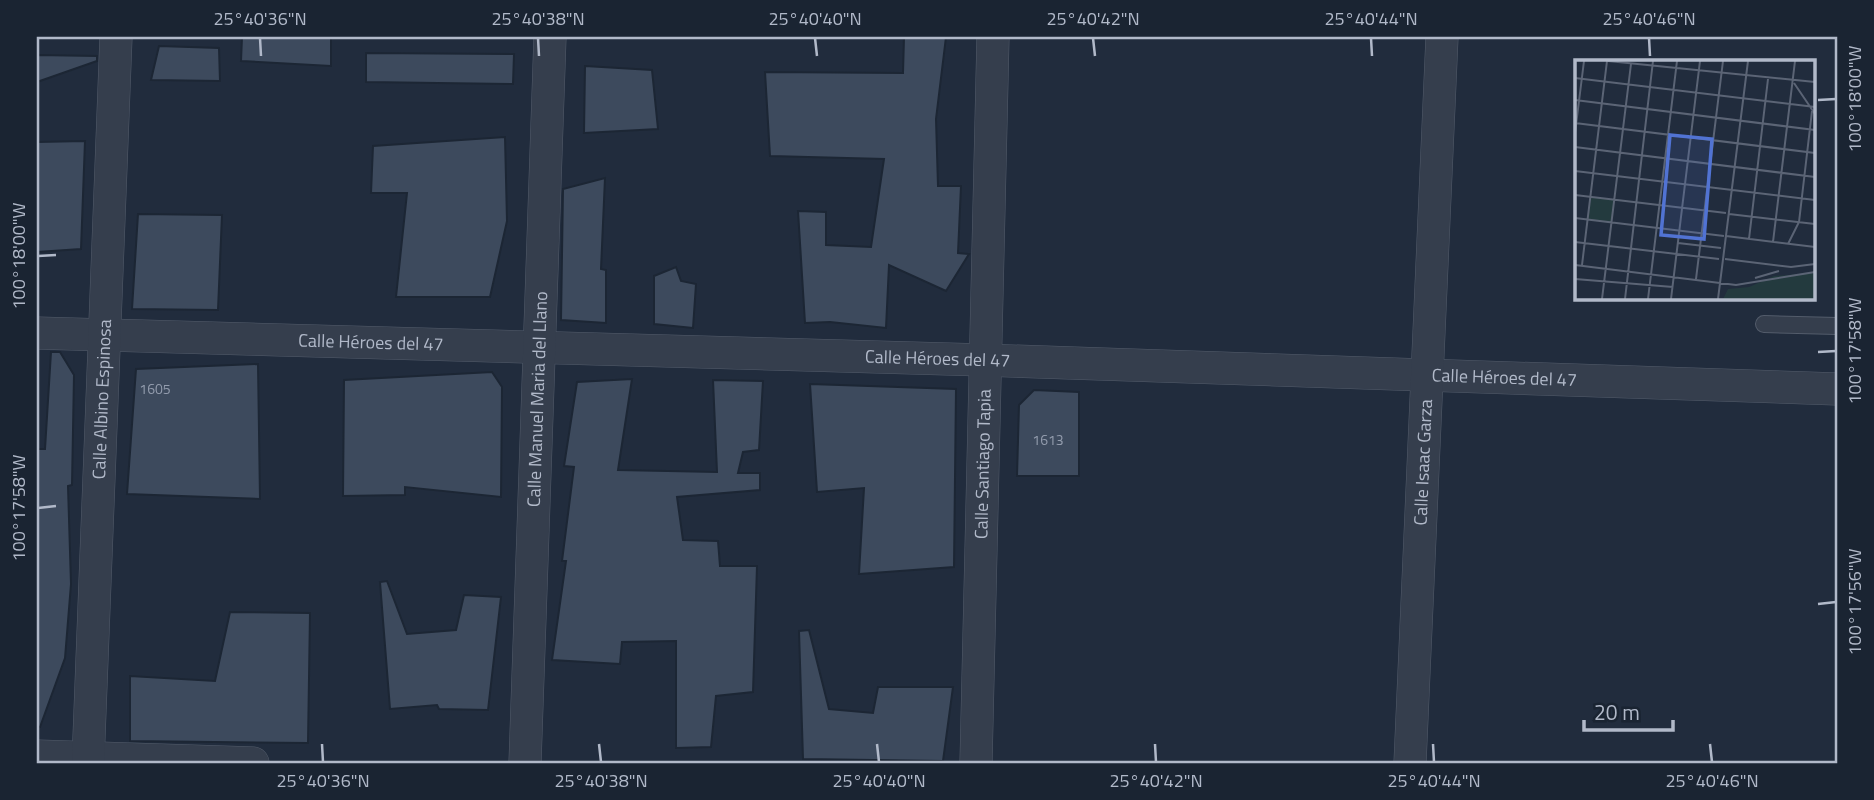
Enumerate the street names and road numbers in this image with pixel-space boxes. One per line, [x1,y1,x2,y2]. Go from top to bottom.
street label: Calle Manuel Maria del Llano [520,291,554,508]
street label: Calle Albino Espinosa [85,319,118,480]
street label: Calle Héroes del 47 [298,326,444,358]
street label: Calle Héroes del 47 [865,343,1011,374]
street label: Calle Héroes del 47 [1431,361,1577,393]
street label: Calle Santiago Tapia [967,389,998,539]
street label: Calle Isaac Garza [1406,398,1439,526]

